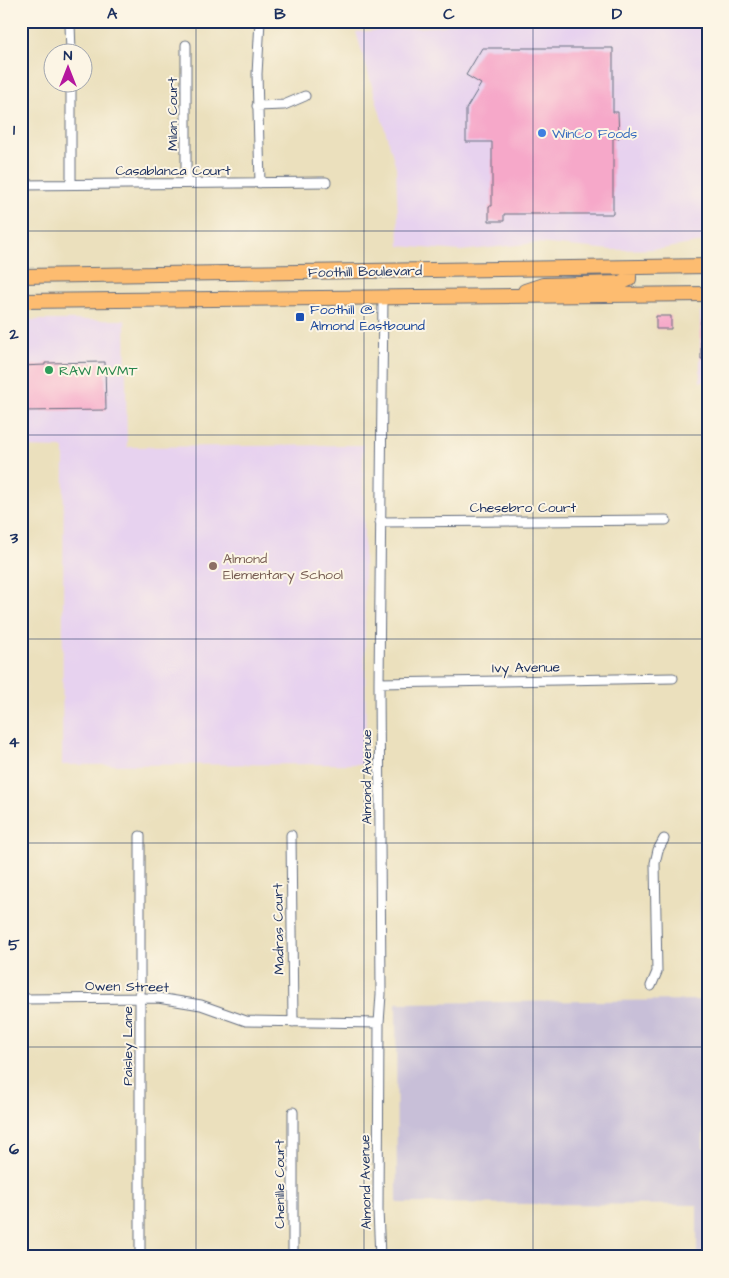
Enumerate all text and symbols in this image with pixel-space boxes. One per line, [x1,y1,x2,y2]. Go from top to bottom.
text: A [107,3,118,25]
text: B [274,3,286,25]
text: C [443,3,455,25]
text: D [612,3,623,25]
north arrow [42,42,92,92]
text: N [64,46,73,66]
street label: Milan Court [163,77,183,151]
text: 1 [13,119,16,141]
place label: WinCo Foods [552,124,637,144]
marker: WinCo Foods [536,127,548,139]
street label: Casablanca Court [115,161,231,181]
street label: Foothill Boulevard [308,261,422,283]
place label: Foothill @ Almond Eastbound [310,300,425,336]
marker: Foothill @ Almond Eastbound [294,311,306,323]
text: 2 [8,323,19,345]
place label: RAW MVMT [59,361,138,381]
marker: RAW MVMT [43,364,55,376]
street label: Chesebro Court [470,498,577,518]
text: 3 [9,527,19,549]
place label: Almond Elementary School [223,549,343,585]
marker: Almond Elementary School [207,560,219,572]
street label: Ivy Avenue [492,657,561,679]
street label: Almond Avenue [357,729,377,825]
text: 4 [9,731,20,753]
street label: Madras Court [268,883,290,975]
text: 5 [8,934,20,956]
street label: Owen Street [85,976,170,998]
street label: Paisley Lane [118,1006,138,1086]
street label: Almond Avenue [355,1134,377,1230]
text: 6 [9,1138,19,1160]
street label: Chenille Court [270,1139,290,1229]

